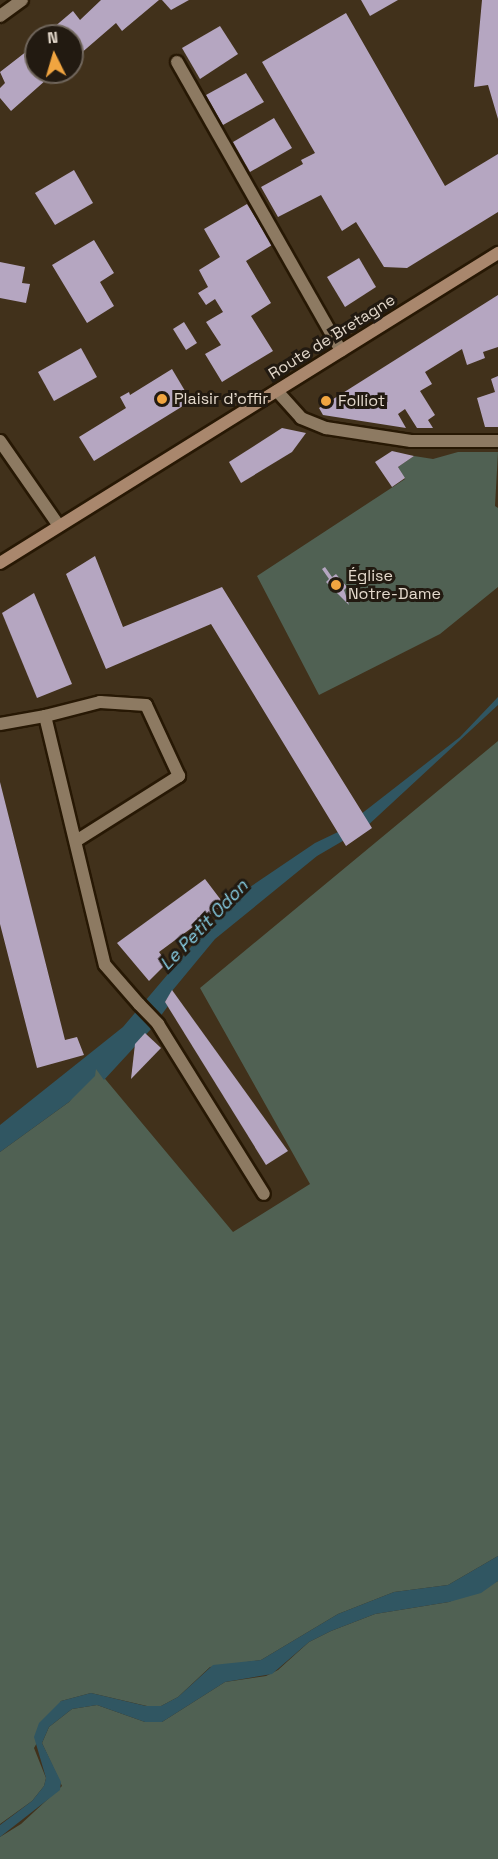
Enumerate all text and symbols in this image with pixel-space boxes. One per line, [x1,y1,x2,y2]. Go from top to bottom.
north arrow [24,24,84,84]
text: N [46,27,59,48]
street label: Route de Bretagne [265,290,399,384]
place label: Plaisir d'offir [174,389,268,409]
place label: Folliot [338,391,385,411]
marker: Plaisir d'offir [155,392,169,406]
marker: Folliot [319,394,333,408]
place label: Église Notre-Dame [348,566,441,604]
marker: Église Notre-Dame [329,578,343,592]
water label: Le Petit Odon [156,875,252,975]

